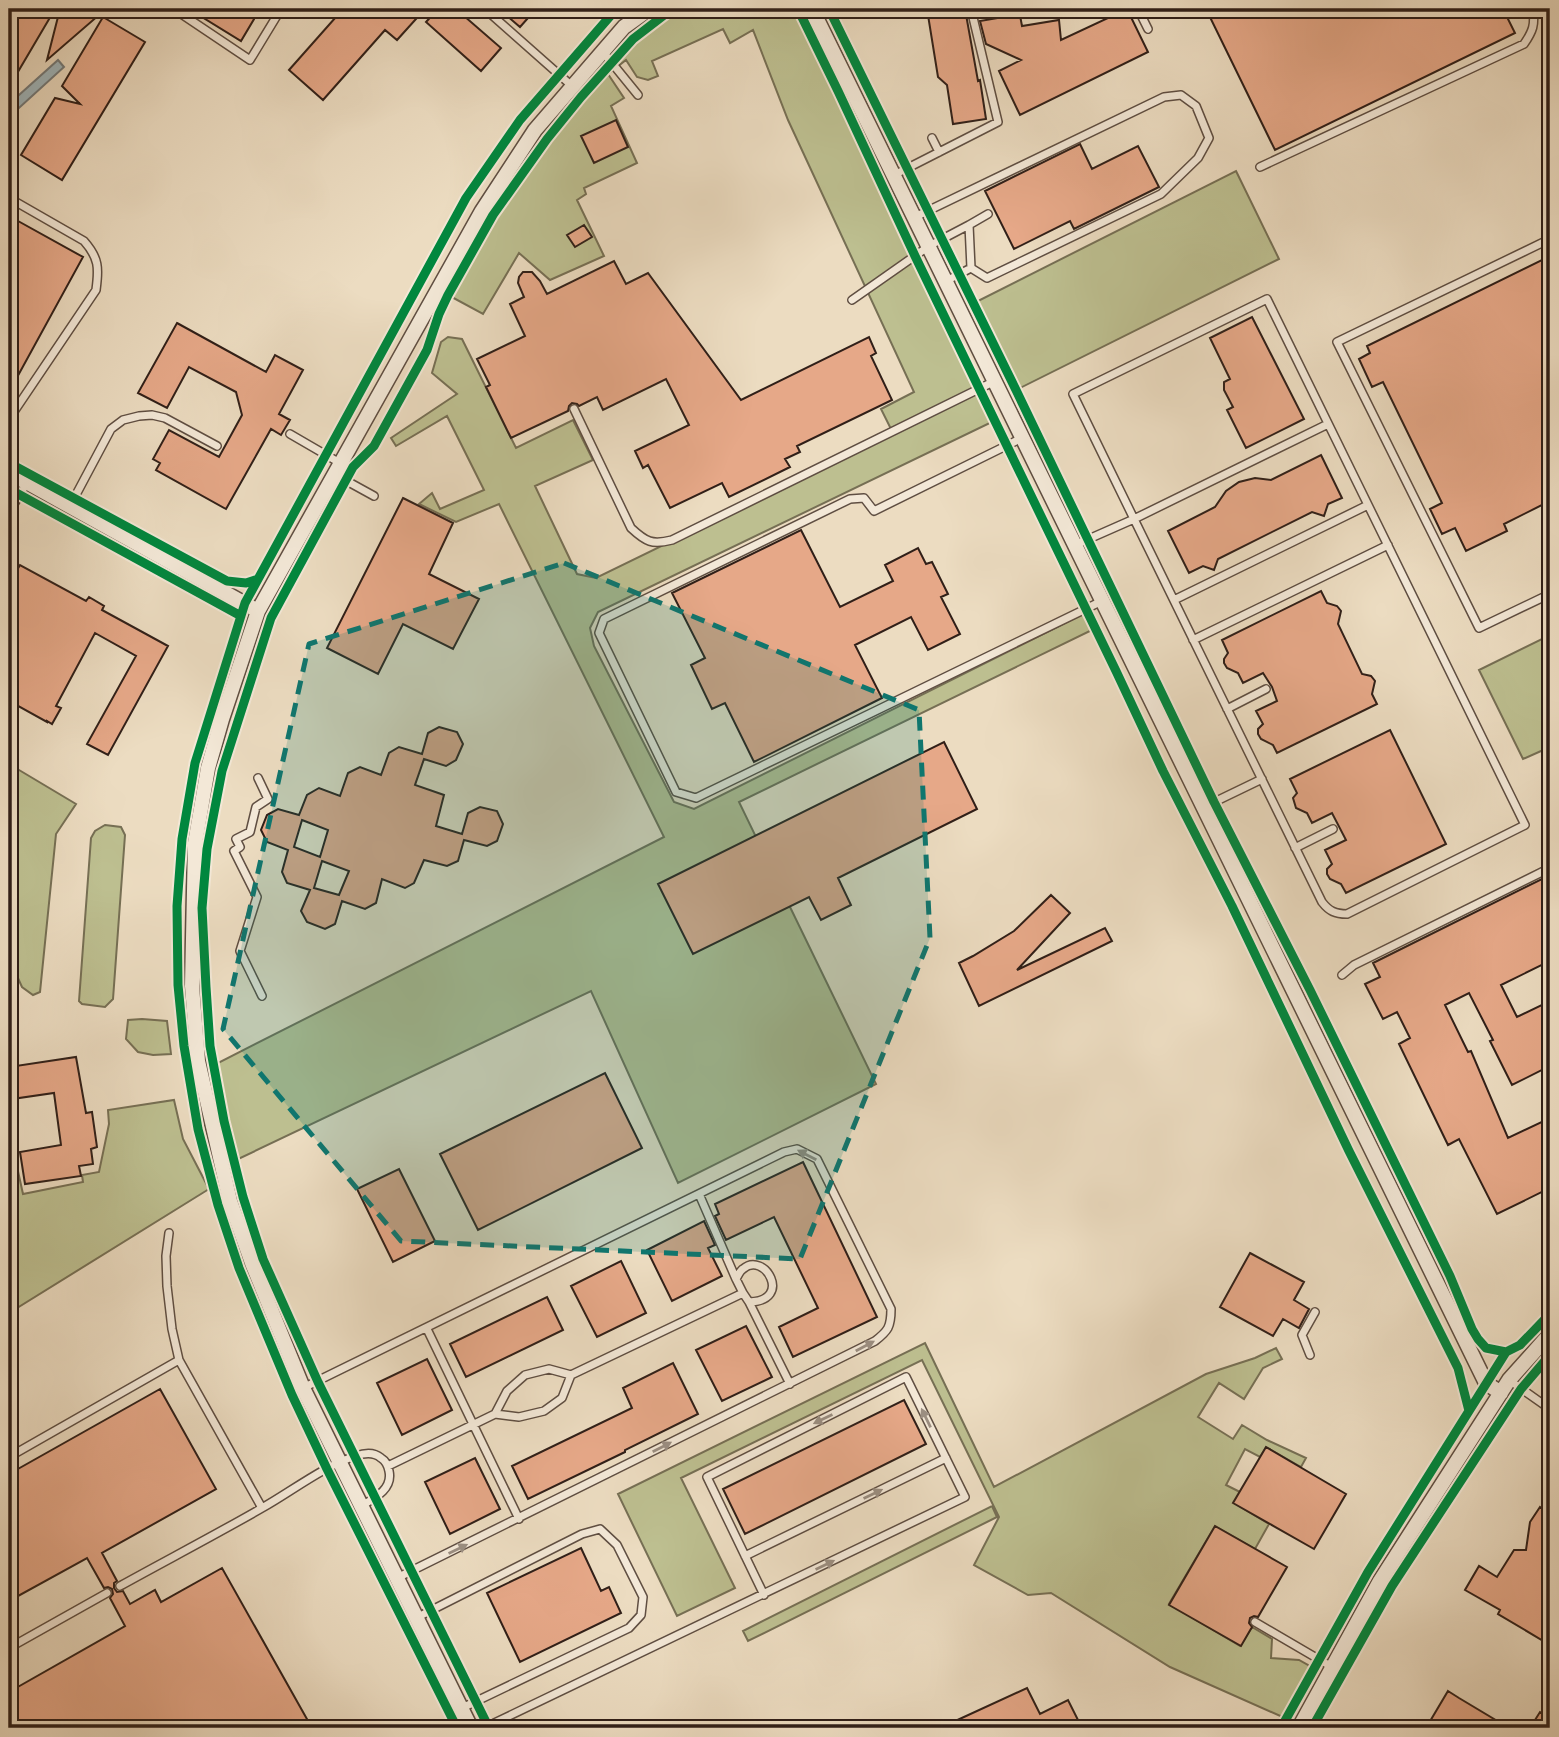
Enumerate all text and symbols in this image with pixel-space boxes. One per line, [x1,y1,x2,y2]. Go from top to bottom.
one-way arrow [797,1149,817,1160]
one-way arrow [855,1340,875,1351]
one-way arrow [921,1408,932,1428]
one-way arrow [813,1413,833,1424]
one-way arrow [652,1442,672,1453]
one-way arrow [863,1489,883,1500]
one-way arrow [448,1543,468,1554]
one-way arrow [815,1559,835,1570]

